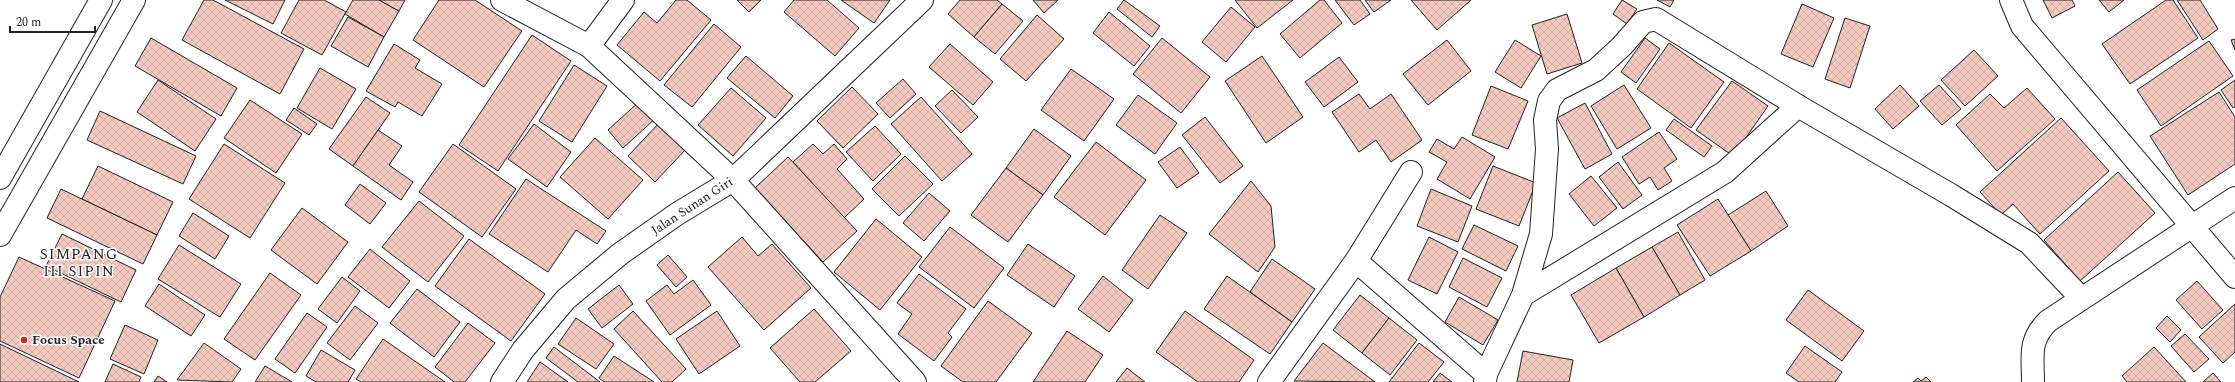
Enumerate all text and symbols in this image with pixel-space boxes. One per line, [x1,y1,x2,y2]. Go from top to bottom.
scale bar [10,8,95,34]
text: 20 m [16,13,41,32]
street label: Jalan Sunan Giri [647,172,737,240]
district label: SIMPANG III SIPIN [40,243,118,283]
place label: Focus Space [32,330,105,350]
marker: Focus Space [19,335,29,345]

